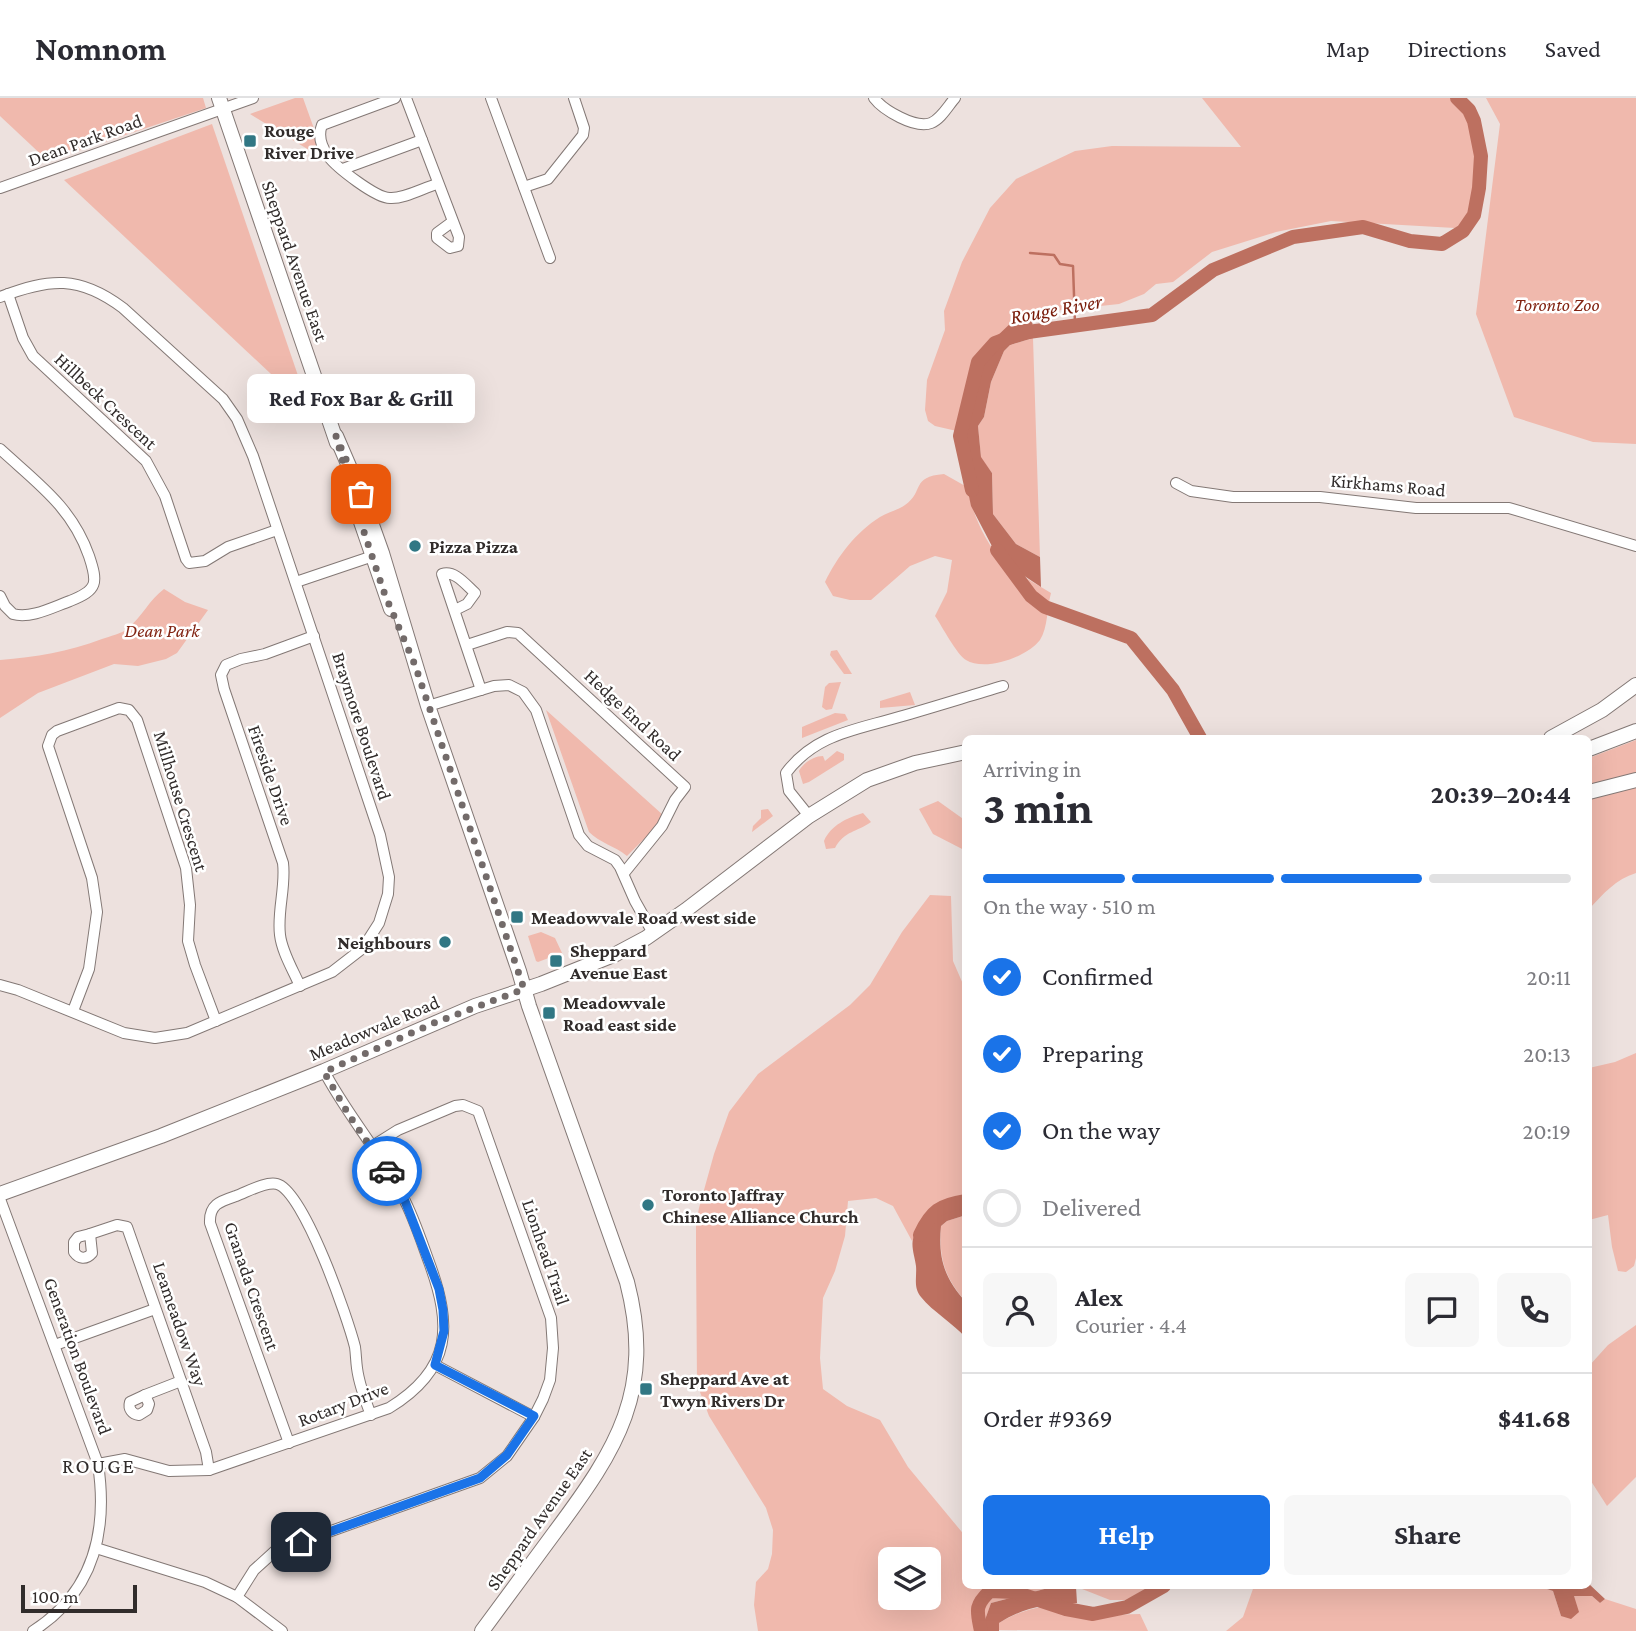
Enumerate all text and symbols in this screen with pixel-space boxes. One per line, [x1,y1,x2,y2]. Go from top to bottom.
text: Nomnom [35,30,166,67]
text: Map [1326,35,1370,62]
text: Directions [1408,35,1507,62]
text: Saved [1545,35,1601,62]
street label: Dean Park Road [25,110,145,170]
place label: Rouge River Drive [264,120,354,163]
marker: Rouge River Drive [242,133,258,149]
street label: Sheppard Avenue East [258,178,333,345]
water label: Rouge River [1008,289,1105,329]
park label: Toronto Zoo [1514,294,1600,315]
street label: Hillbeck Crescent [51,348,162,454]
callout: Red Fox Bar & Grill [247,375,475,424]
text: Red Fox Bar & Grill [269,385,453,411]
pin [331,464,391,524]
street label: Kirkhams Road [1330,470,1446,500]
icon: bag [342,475,380,513]
place label: Pizza Pizza [429,536,519,557]
marker: Pizza Pizza [407,538,423,554]
park label: Dean Park [125,620,200,641]
street label: Braymore Boulevard [328,649,396,803]
street label: Hedge End Road [580,665,686,765]
street label: Fireside Drive [244,722,298,828]
street label: Millhouse Crescent [150,728,213,874]
text: Arriving in [983,756,1081,782]
text: 20:39–20:44 [1431,780,1571,809]
text: 3 min [983,782,1093,833]
text: On the way · 510 m [983,893,1156,919]
place label: Meadowvale Road west side [531,907,756,928]
marker: Meadowvale Road west side [509,909,525,925]
place label: Neighbours [337,932,431,953]
marker: Neighbours [437,934,453,950]
place label: Sheppard Avenue East [569,940,668,983]
marker: Sheppard Avenue East [548,953,564,969]
icon: check [983,958,1021,996]
text: Confirmed [1042,962,1153,991]
text: 20:11 [1527,964,1571,990]
street label: Meadowvale Road [306,991,442,1065]
place label: Meadowvale Road east side [563,992,676,1035]
marker: Meadowvale Road east side [541,1005,557,1021]
icon: check [983,1035,1021,1073]
text: Preparing [1042,1039,1143,1068]
text: 20:13 [1523,1041,1571,1067]
icon: check [983,1112,1021,1150]
text: On the way [1042,1116,1160,1145]
text: 20:19 [1522,1118,1571,1144]
courier [352,1136,422,1206]
icon: car [368,1152,406,1190]
place label: Toronto Jaffray Chinese Alliance Church [662,1184,859,1227]
text: Delivered [1042,1193,1141,1222]
street label: Lionhead Trail [518,1196,574,1308]
marker: Toronto Jaffray Chinese Alliance Church [640,1197,656,1213]
street label: Granada Crescent [220,1219,284,1354]
street label: Leameadow Way [149,1259,211,1389]
button: person [983,1273,1057,1347]
button: chat [1405,1273,1479,1347]
button: phone [1497,1273,1571,1347]
street label: Generation Boulevard [40,1275,116,1437]
text: Alex [1075,1283,1123,1312]
text: Courier · 4.4 [1075,1312,1187,1338]
place label: Sheppard Ave at Twyn Rivers Dr [660,1368,789,1411]
street label: Rotary Drive [295,1377,391,1431]
marker: Sheppard Ave at Twyn Rivers Dr [638,1381,654,1397]
text: Order #9369 [983,1404,1113,1433]
text: $41.68 [1498,1404,1571,1433]
street label: Sheppard Avenue East [482,1443,596,1594]
district label: ROUGE [62,1454,136,1478]
button: Help [983,1495,1270,1575]
button: Share [1284,1495,1571,1575]
pin [271,1512,331,1572]
icon: home [282,1523,320,1561]
map controls [878,1547,941,1610]
button: layers [878,1547,941,1610]
scale bar [21,1582,136,1614]
text: 100 m [32,1586,79,1607]

